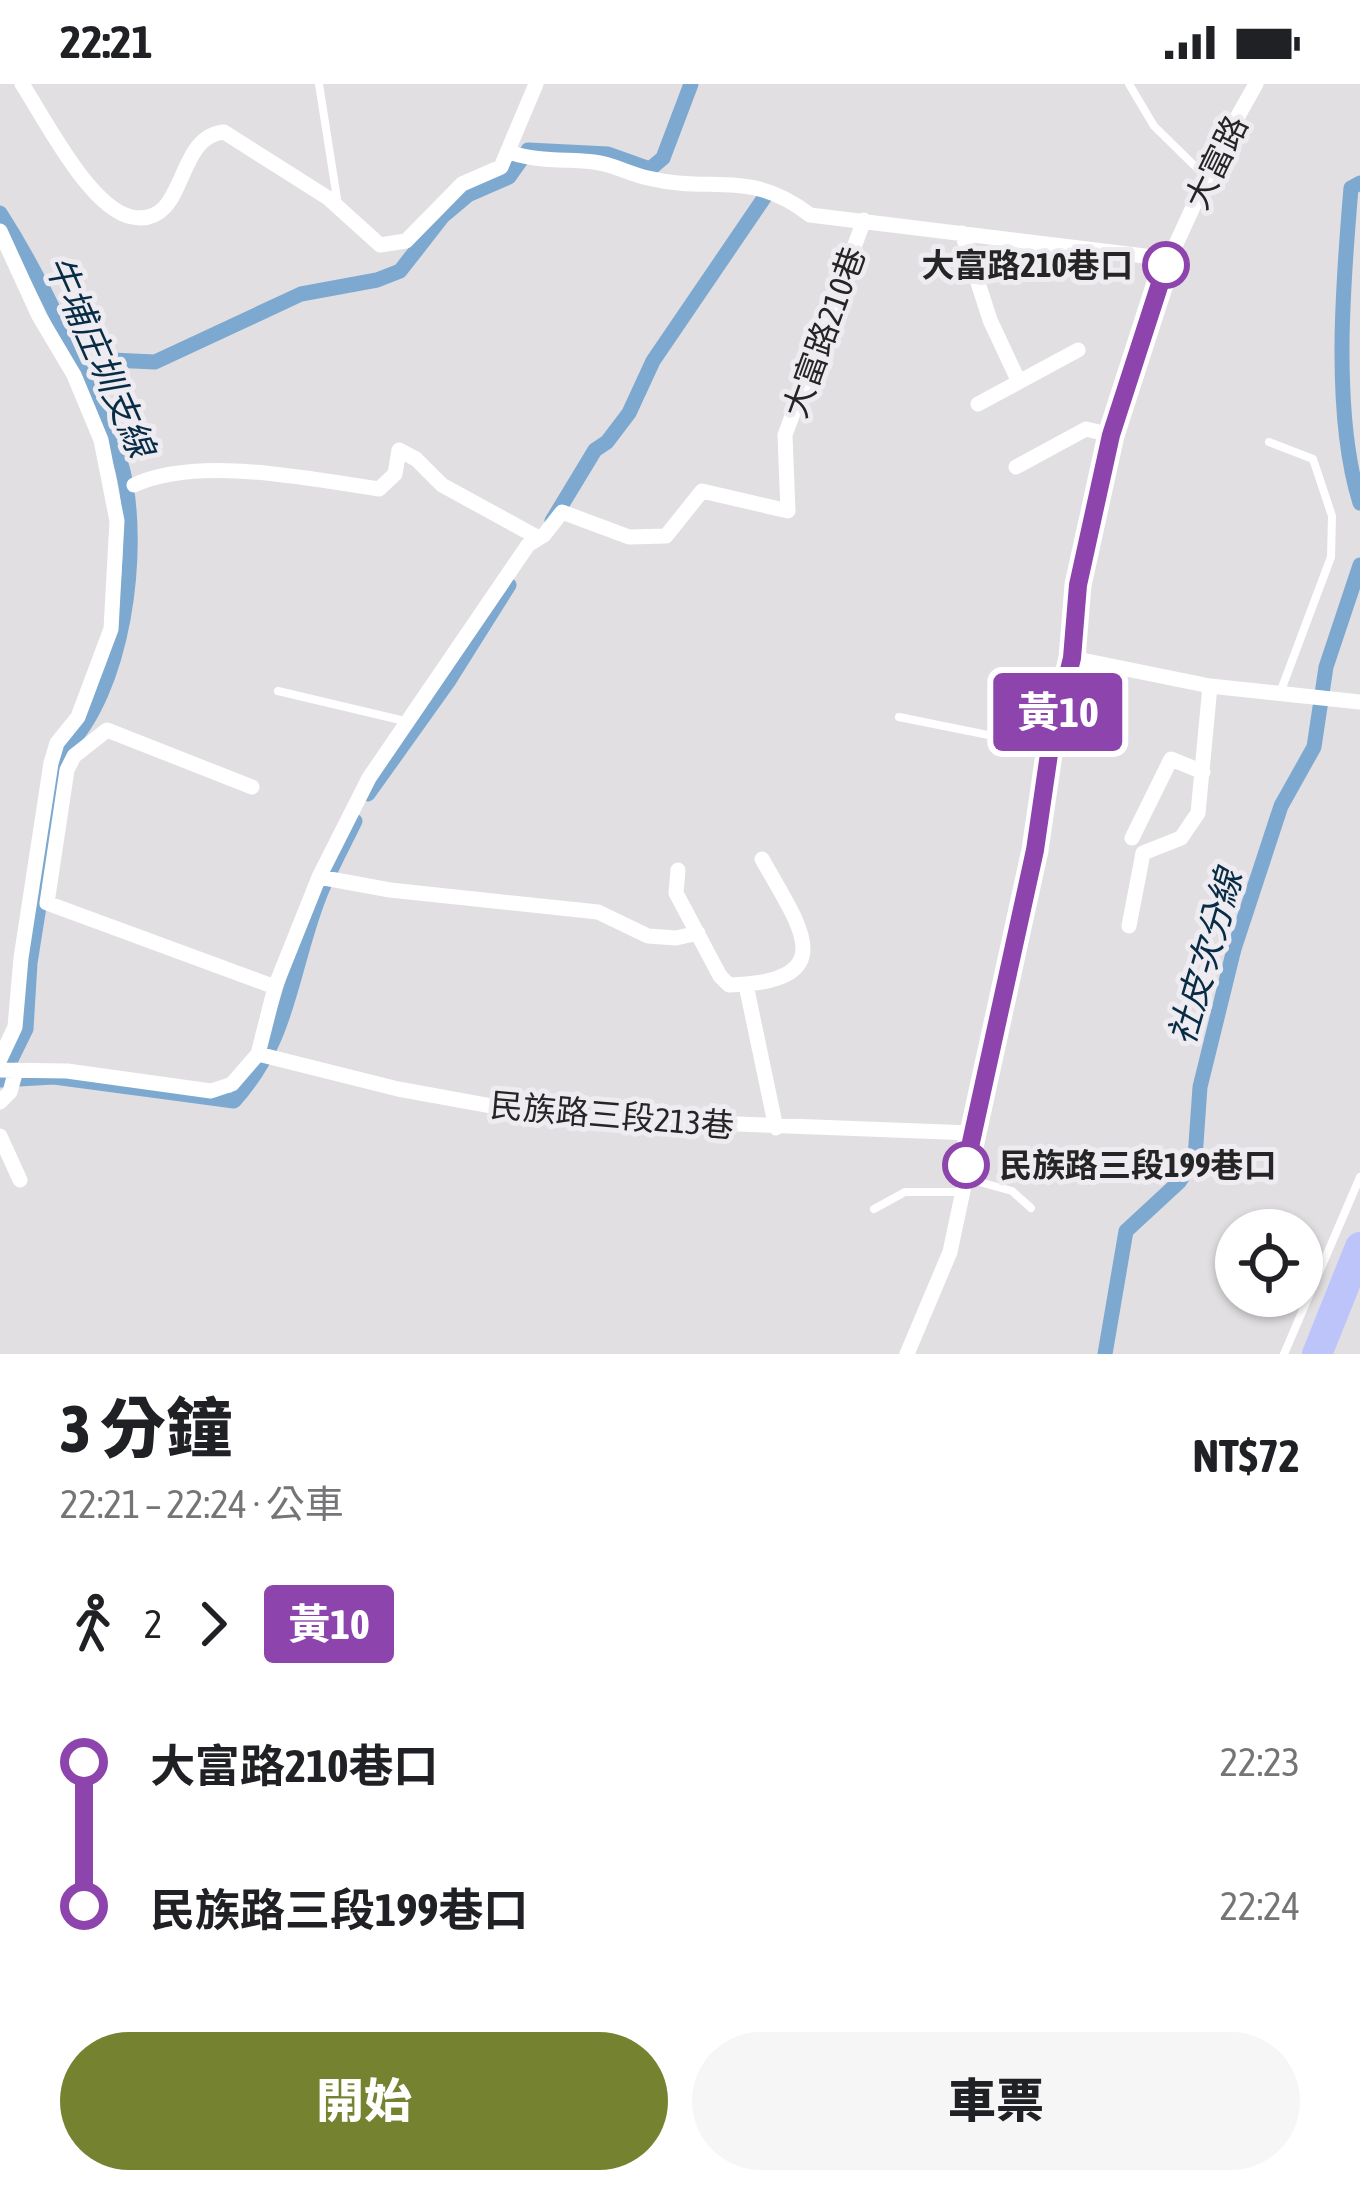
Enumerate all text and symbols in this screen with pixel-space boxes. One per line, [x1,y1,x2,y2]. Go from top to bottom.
text: 22:21 [60,16,153,68]
street label: 大富路 [1177,109,1255,215]
street label: 大富路210巷 [776,242,872,422]
marker: 大富路210巷口 [1144,243,1188,287]
place label: 大富路210巷口 [921,246,1133,284]
water label: 牛埔庄圳支線 [37,249,165,467]
line badge: 黃10 [989,673,1127,751]
text: 黃10 [1017,688,1099,736]
water label: 社皮次分線 [1160,861,1251,1049]
street label: 民族路三段213巷 [489,1085,735,1145]
marker: 民族路三段199巷口 [944,1143,988,1187]
place label: 民族路三段199巷口 [999,1146,1277,1184]
map controls [1215,1209,1323,1317]
button: locate [1215,1209,1323,1317]
text: 3 分鐘 [60,1390,232,1466]
text: NT$72 [1192,1430,1300,1482]
text: 22:21 – 22:24 · 公車 [60,1482,344,1526]
icon: walk [60,1591,126,1657]
icon: forward [180,1591,246,1657]
text: 黃10 [288,1600,370,1648]
text: 2 [144,1602,162,1646]
text: 大富路210巷口 [150,1740,438,1792]
text: 22:23 [1220,1740,1300,1784]
text: 民族路三段199巷口 [150,1884,528,1936]
text: 22:24 [1220,1884,1300,1928]
button: 開始 [60,2032,668,2170]
button: 車票 [692,2032,1300,2170]

